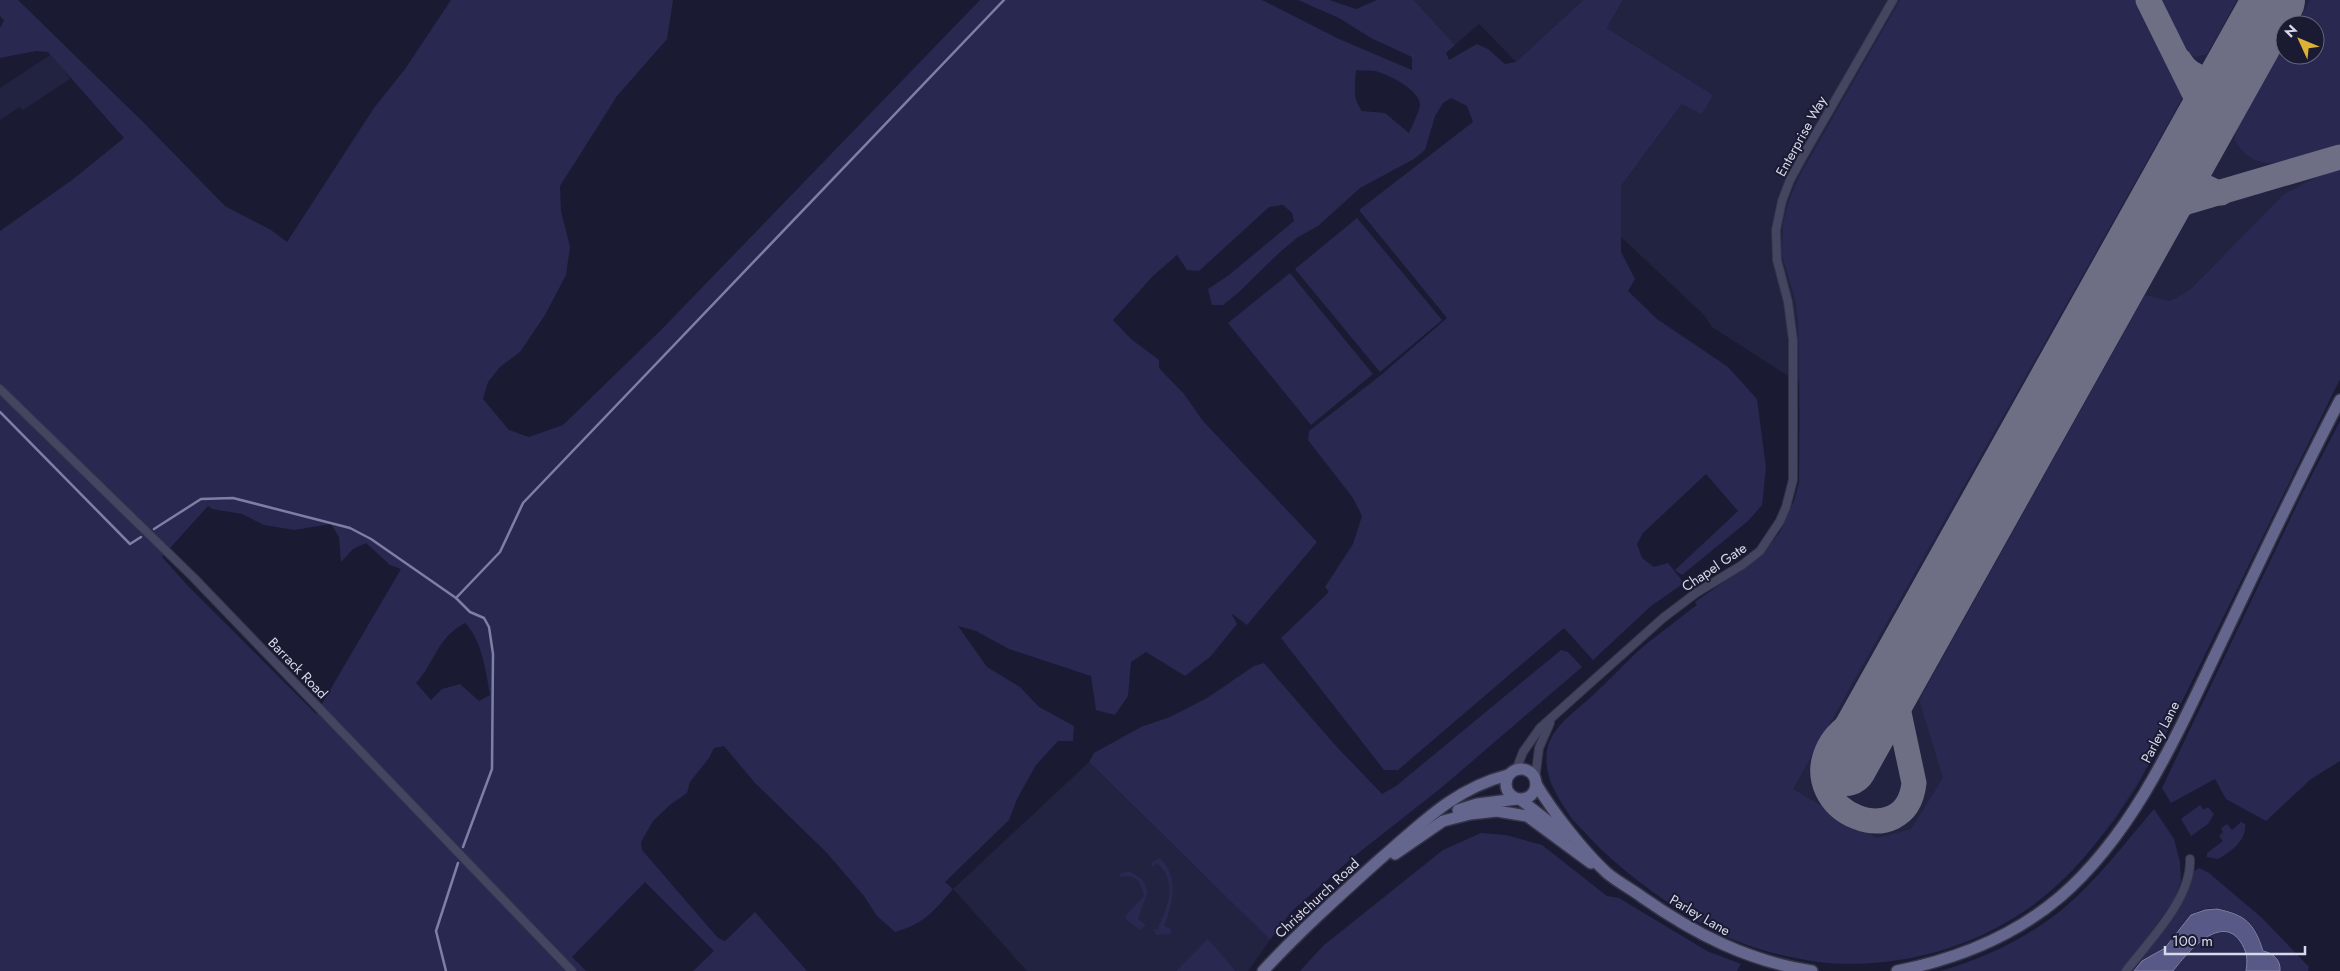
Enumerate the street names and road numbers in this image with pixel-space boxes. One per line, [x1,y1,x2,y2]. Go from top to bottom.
street label: Enterprise Way [1771,91,1832,180]
street label: Chapel Gate [1678,538,1750,596]
street label: Barrack Road [264,633,332,703]
street label: Parley Lane [2136,698,2184,766]
street label: Christchurch Road [1270,854,1364,942]
street label: Parley Lane [1666,890,1734,940]

